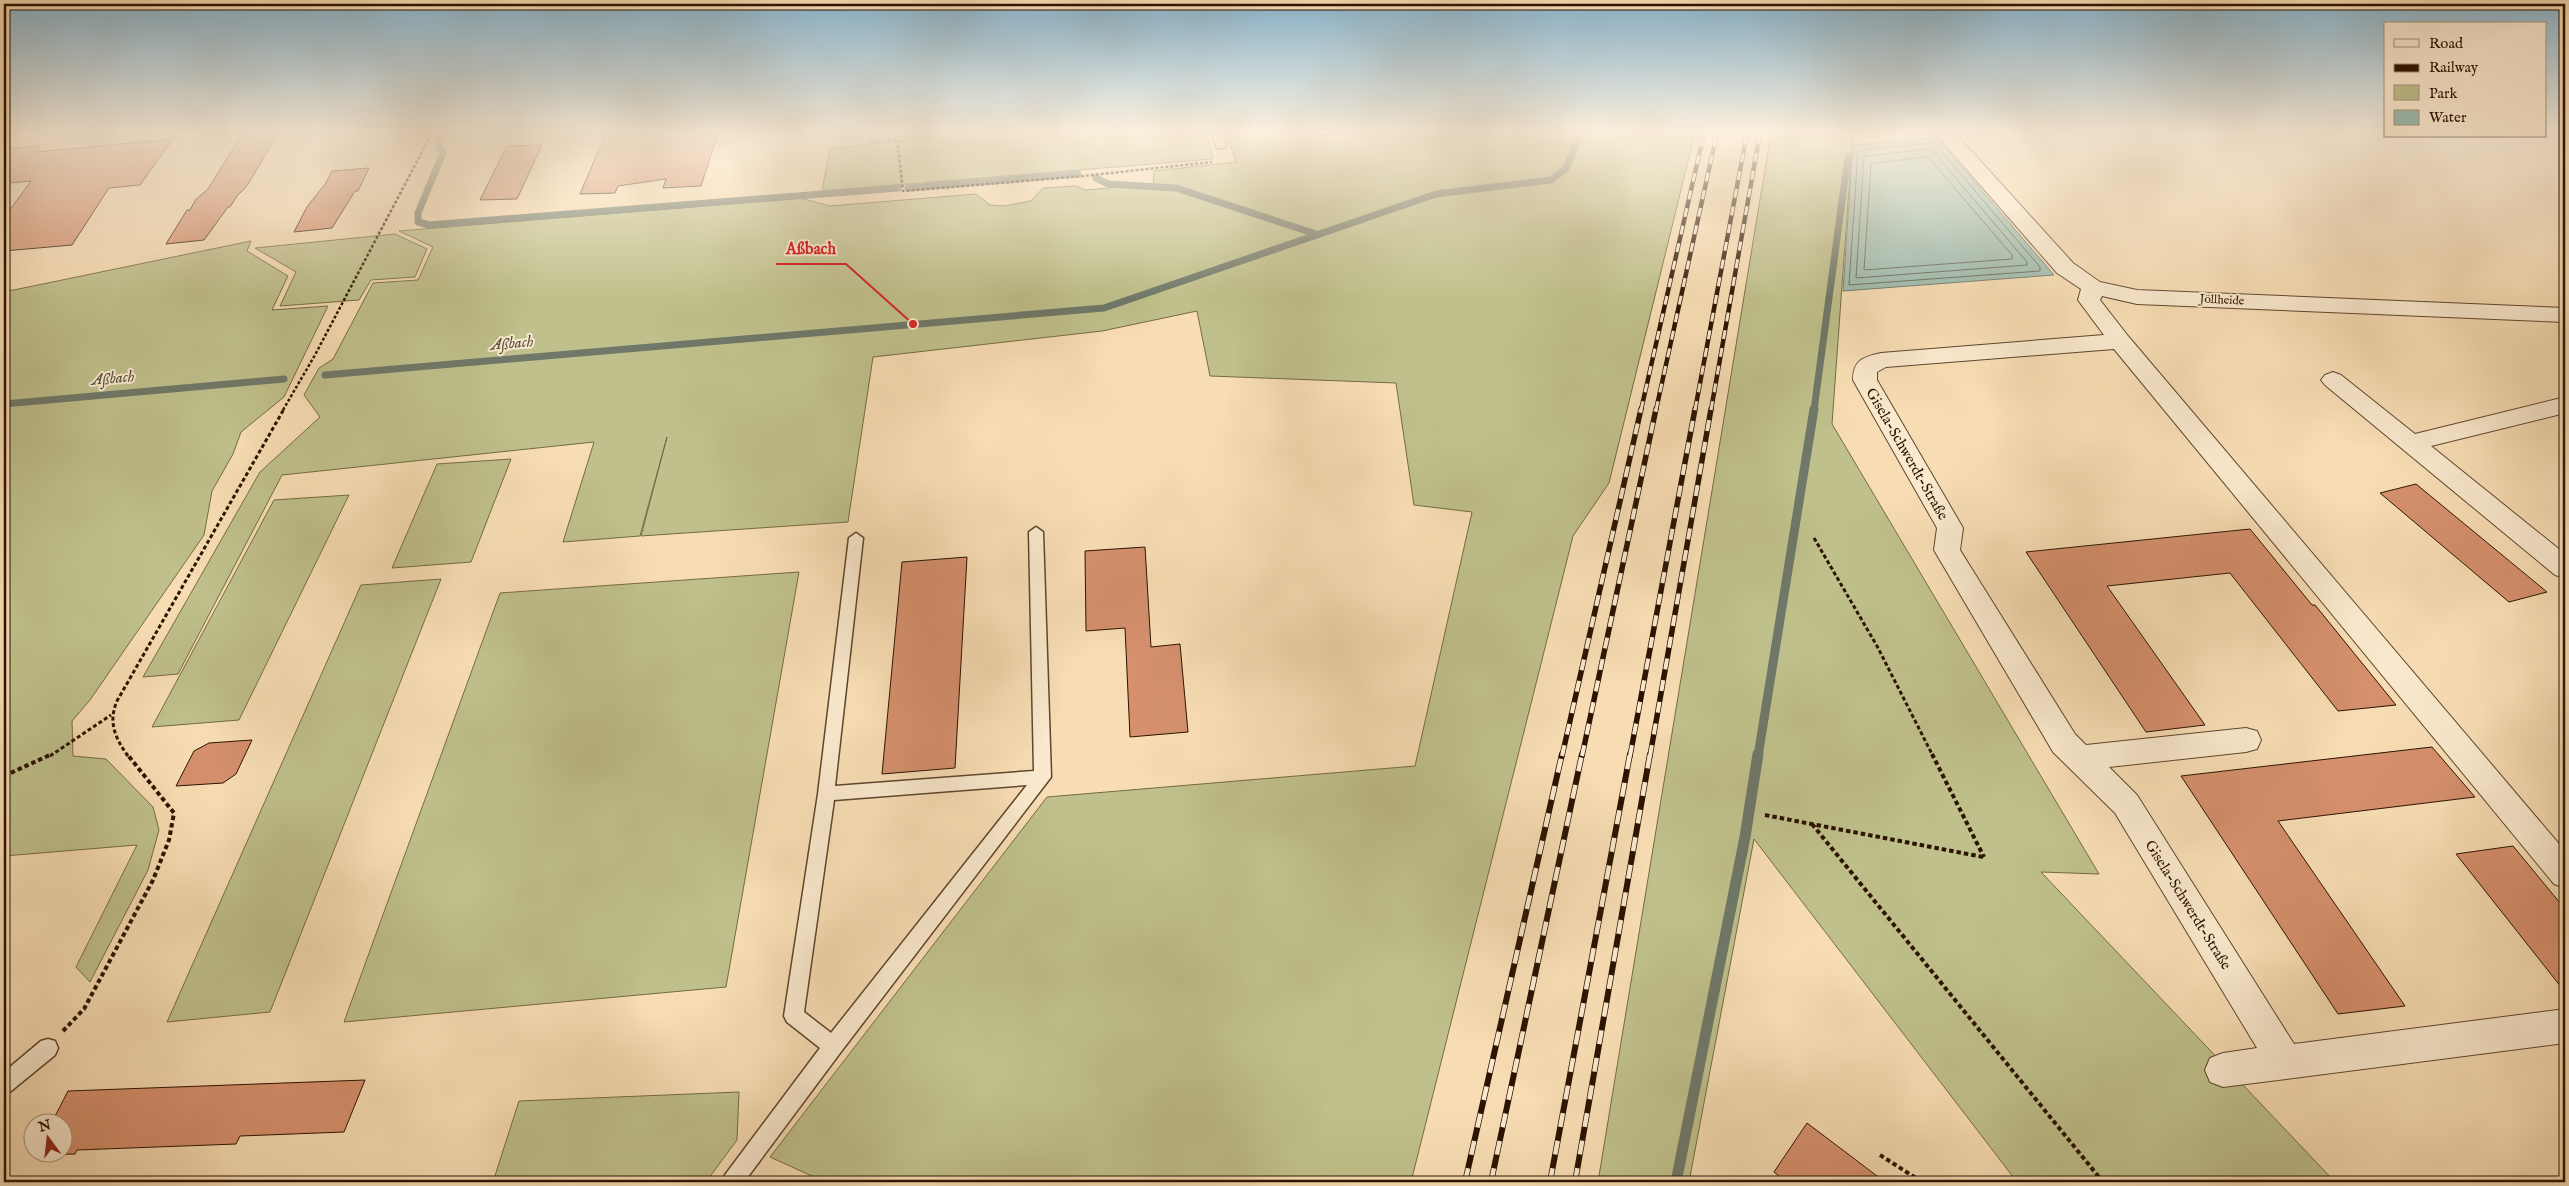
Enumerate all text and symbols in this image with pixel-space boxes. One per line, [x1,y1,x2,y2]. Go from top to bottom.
legend [2384,22,2546,138]
text: Road [2429,34,2464,53]
text: Railway [2429,58,2479,77]
text: Park [2429,84,2459,103]
text: Water [2429,108,2467,127]
callout: Aßbach [776,233,846,264]
text: Aßbach [785,240,836,260]
street label: Jöllheide [2197,291,2245,310]
water label: Aßbach [488,332,534,356]
water label: Aßbach [89,367,135,391]
street label: Gisela-Schwerdt-Straße [1861,385,1953,523]
street label: Gisela-Schwerdt-Straße [2140,837,2236,973]
north arrow [22,1114,72,1164]
text: N [36,1116,53,1137]

